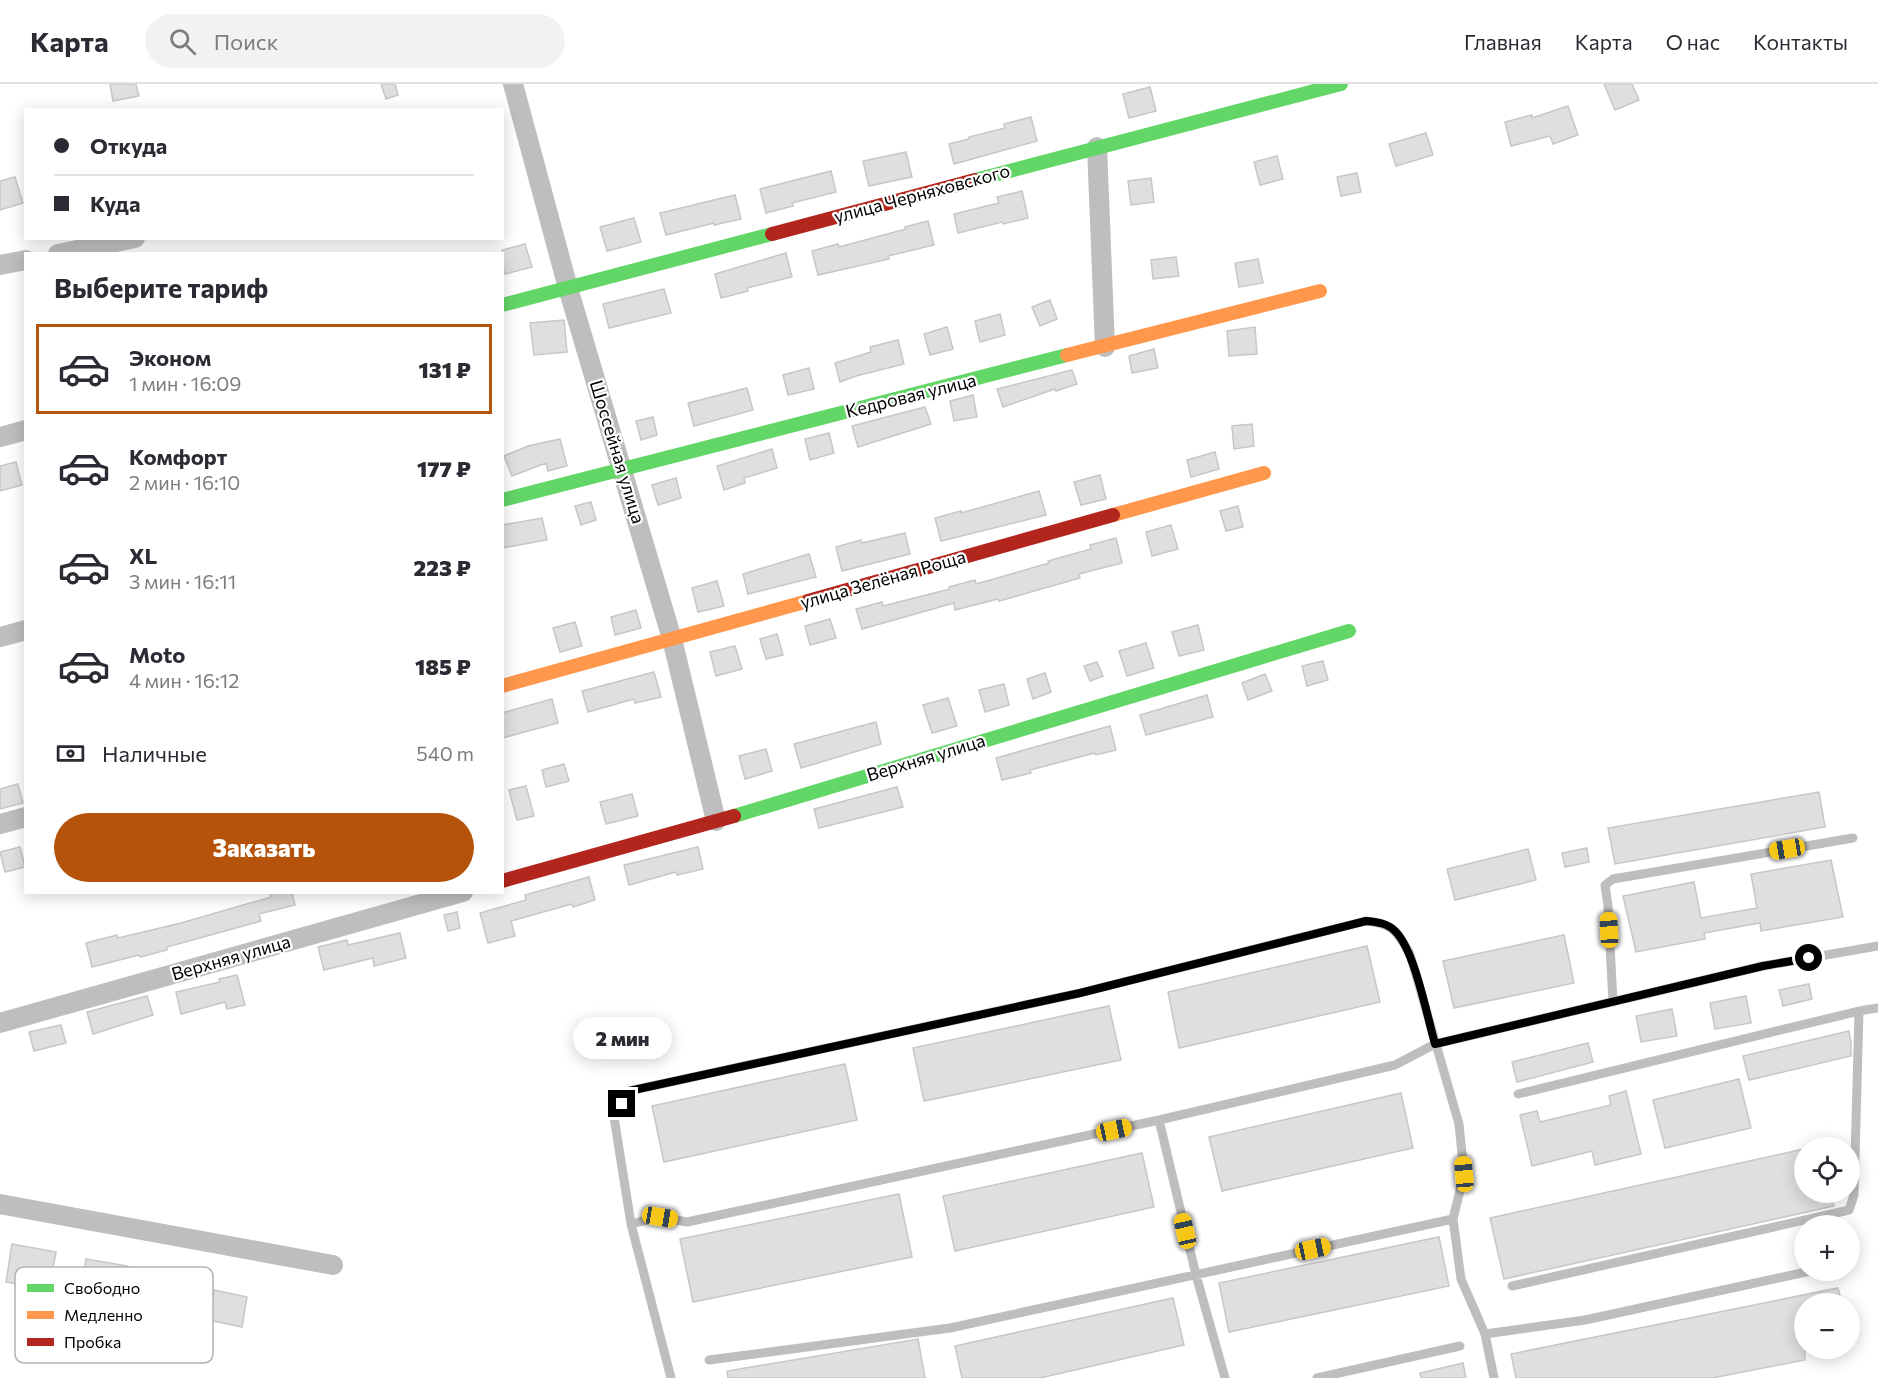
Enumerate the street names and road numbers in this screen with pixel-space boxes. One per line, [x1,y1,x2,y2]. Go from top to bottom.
street label: улица Черняховского [831,159,1012,227]
street label: Кедровая улица [843,368,978,422]
street label: Шоссейная улица [586,377,650,526]
street label: улица Зелёная Роща [797,545,968,613]
street label: Верхняя улица [864,729,988,786]
street label: Верхняя улица [169,930,293,985]

